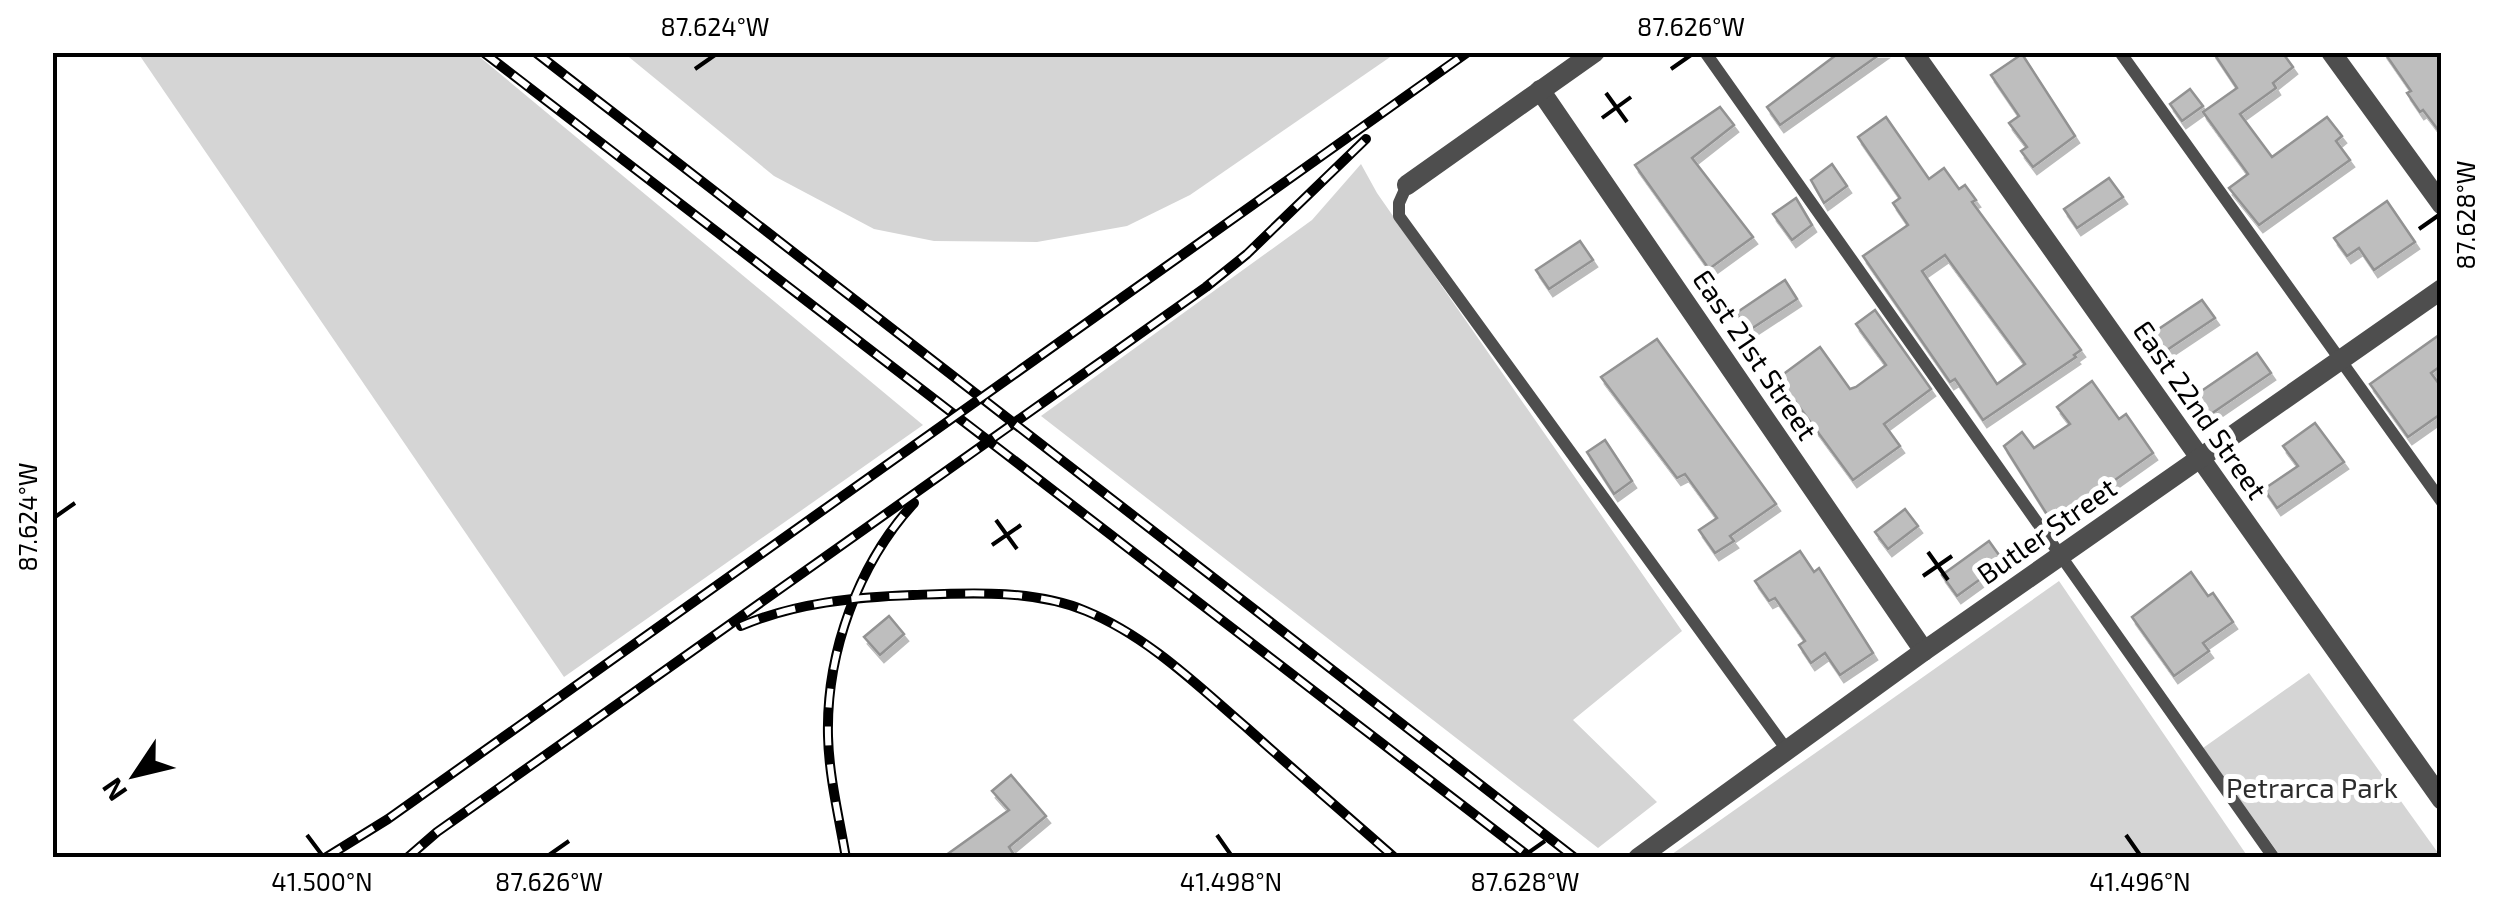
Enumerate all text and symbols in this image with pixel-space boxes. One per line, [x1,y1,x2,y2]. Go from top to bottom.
text: 87.624°W [660,11,770,41]
text: 87.626°W [1637,11,1745,41]
text: 87.628°W [2450,161,2480,269]
street label: East 21st Street [1686,263,1825,446]
street label: East 22nd Street [2127,314,2275,505]
text: 87.624°W [12,462,42,572]
street label: Butler Street [1970,470,2123,591]
north arrow [85,725,185,825]
park label: Petrarca Park [2226,770,2398,804]
text: N [94,772,133,808]
text: 41.500°N [271,866,373,896]
text: 87.626°W [495,866,603,896]
text: 41.498°N [1180,866,1282,896]
text: 87.628°W [1471,866,1579,896]
text: 41.496°N [2089,866,2191,896]

